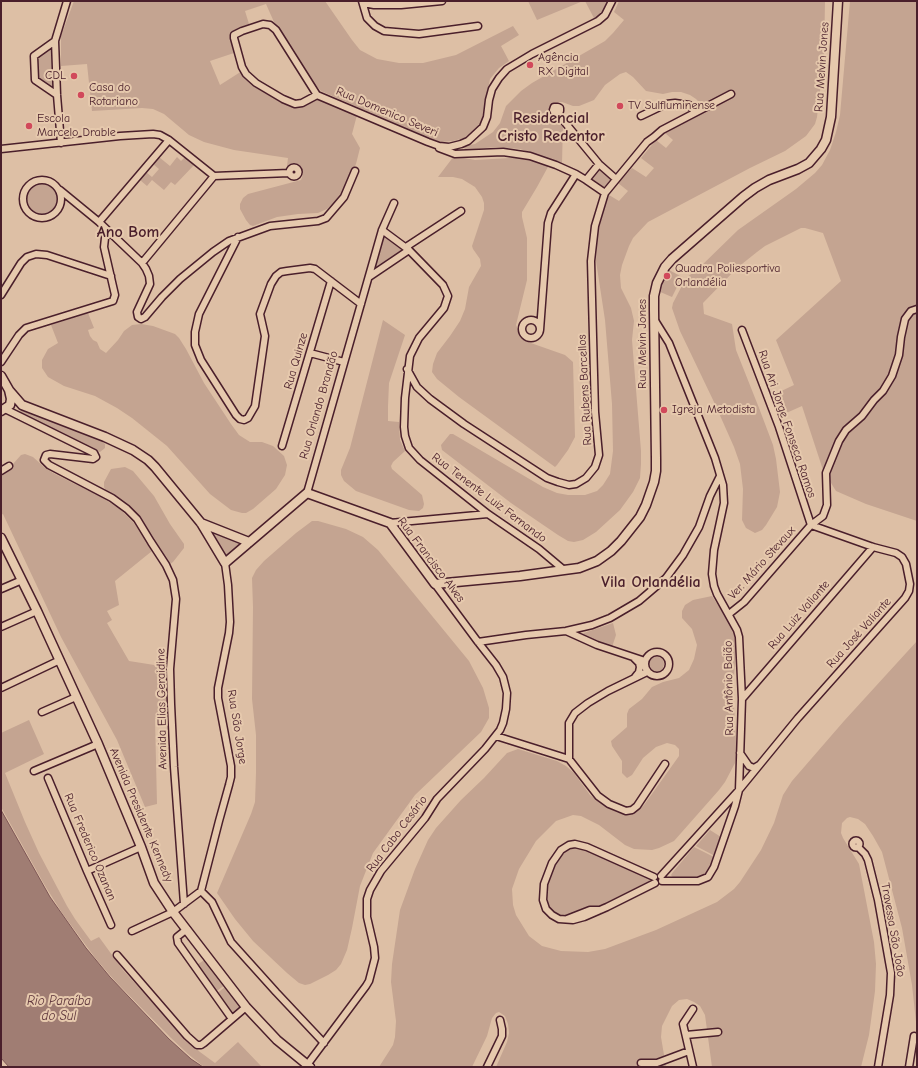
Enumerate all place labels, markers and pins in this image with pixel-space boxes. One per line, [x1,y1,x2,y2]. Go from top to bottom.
place label: Agência RX Digital [538,51,589,79]
marker: Agência RX Digital [525,60,535,70]
place label: CDL [45,69,66,83]
marker: CDL [69,71,79,81]
place label: Casa do Rotariano [89,81,138,109]
marker: Casa do Rotariano [76,90,86,100]
place label: TV Sulfluminense [628,99,715,113]
marker: TV Sulfluminense [615,101,625,111]
place label: Escola Marcelo Drable [37,112,116,140]
marker: Escola Marcelo Drable [24,121,34,131]
place label: Quadra Poliesportiva Orlandélia [675,262,780,290]
marker: Quadra Poliesportiva Orlandélia [662,271,672,281]
place label: Igreja Metodista [672,403,755,417]
marker: Igreja Metodista [659,405,669,415]

